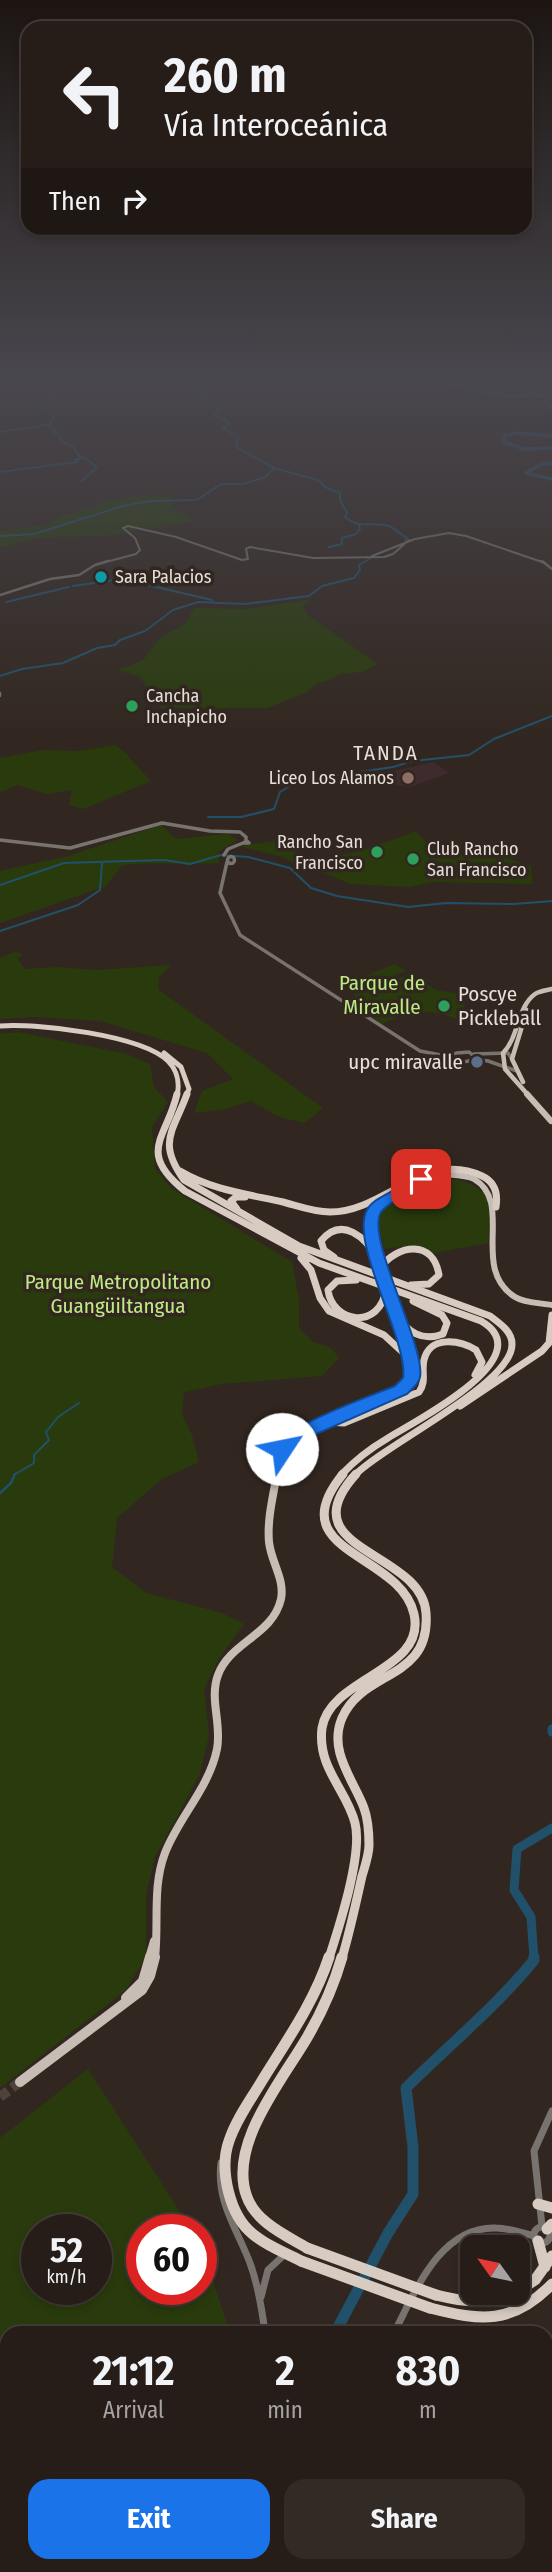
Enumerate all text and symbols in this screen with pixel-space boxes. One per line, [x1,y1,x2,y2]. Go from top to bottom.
text: 260 m [164,46,287,105]
icon: left [49,49,140,140]
text: Vía Interoceánica [164,106,388,144]
icon: right [115,182,153,220]
text: Then [49,186,101,217]
place label: Sara Palacios [115,566,212,588]
marker: Sara Palacios [93,569,109,585]
place label: Cancha Inchapicho [146,685,227,728]
marker: Cancha Inchapicho [124,698,140,714]
district label: TANDA [353,740,419,766]
place label: Liceo Los Alamos [269,767,394,789]
marker: Liceo Los Alamos [400,770,416,786]
place label: Rancho San Francisco [277,831,363,874]
place label: Club Rancho San Francisco [427,838,527,881]
marker: Rancho San Francisco [369,844,385,860]
marker: Club Rancho San Francisco [405,851,421,867]
park label: Parque de Miravalle [339,970,425,1020]
place label: Poscye Pickleball [458,981,541,1031]
marker: Poscye Pickleball [436,998,452,1014]
place label: upc miravalle [348,1049,463,1075]
marker: upc miravalle [469,1054,485,1070]
pin [391,1149,451,1209]
icon: arrive [402,1160,440,1198]
park label: Parque Metropolitano Guangüiltangua [25,1269,211,1319]
position arrow [245,1412,319,1486]
speed limit sign: 60 [126,2214,217,2305]
text: 52 [50,2229,83,2271]
north arrow [460,2235,530,2305]
map controls [460,2235,530,2305]
text: km/h [46,2266,87,2288]
text: 21:12 [93,2346,175,2396]
text: 2 [275,2346,295,2396]
text: 830 [395,2346,460,2396]
text: Arrival [103,2396,164,2424]
text: min [267,2396,303,2424]
text: m [419,2396,437,2424]
button: Exit [28,2479,270,2559]
button: Share [284,2479,525,2559]

